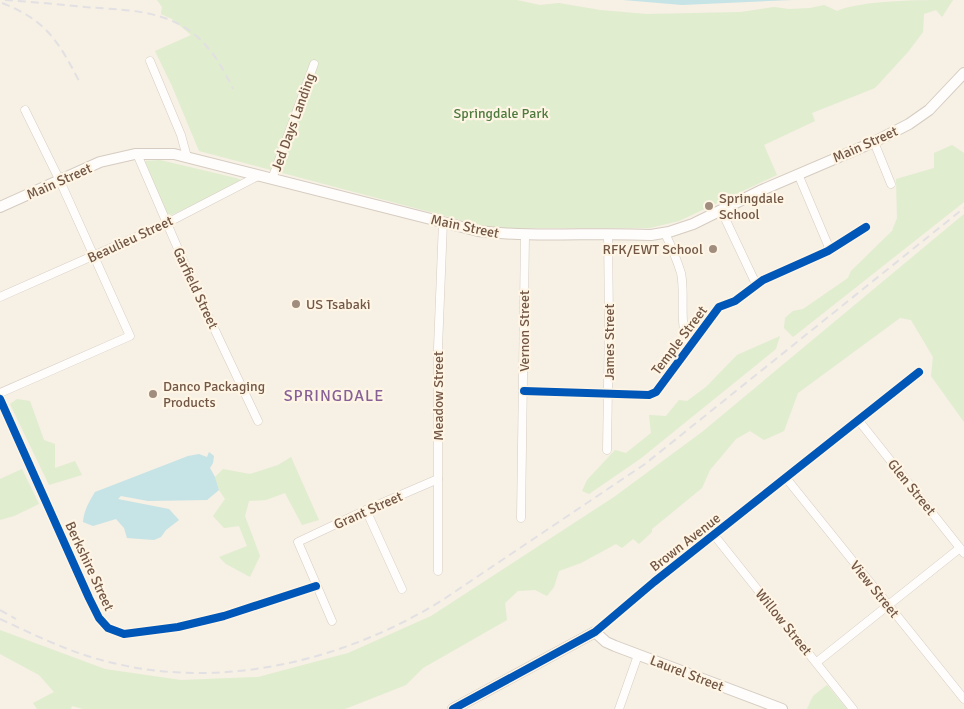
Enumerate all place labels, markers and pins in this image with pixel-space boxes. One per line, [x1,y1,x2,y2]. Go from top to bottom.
place label: Springdale School [719,190,784,223]
marker: Springdale School [703,200,715,212]
place label: RFK/EWT School [603,241,703,258]
marker: RFK/EWT School [707,243,719,255]
place label: US Tsabaki [306,296,370,313]
marker: US Tsabaki [290,298,302,310]
place label: Danco Packaging Products [163,378,265,411]
marker: Danco Packaging Products [147,388,159,400]

